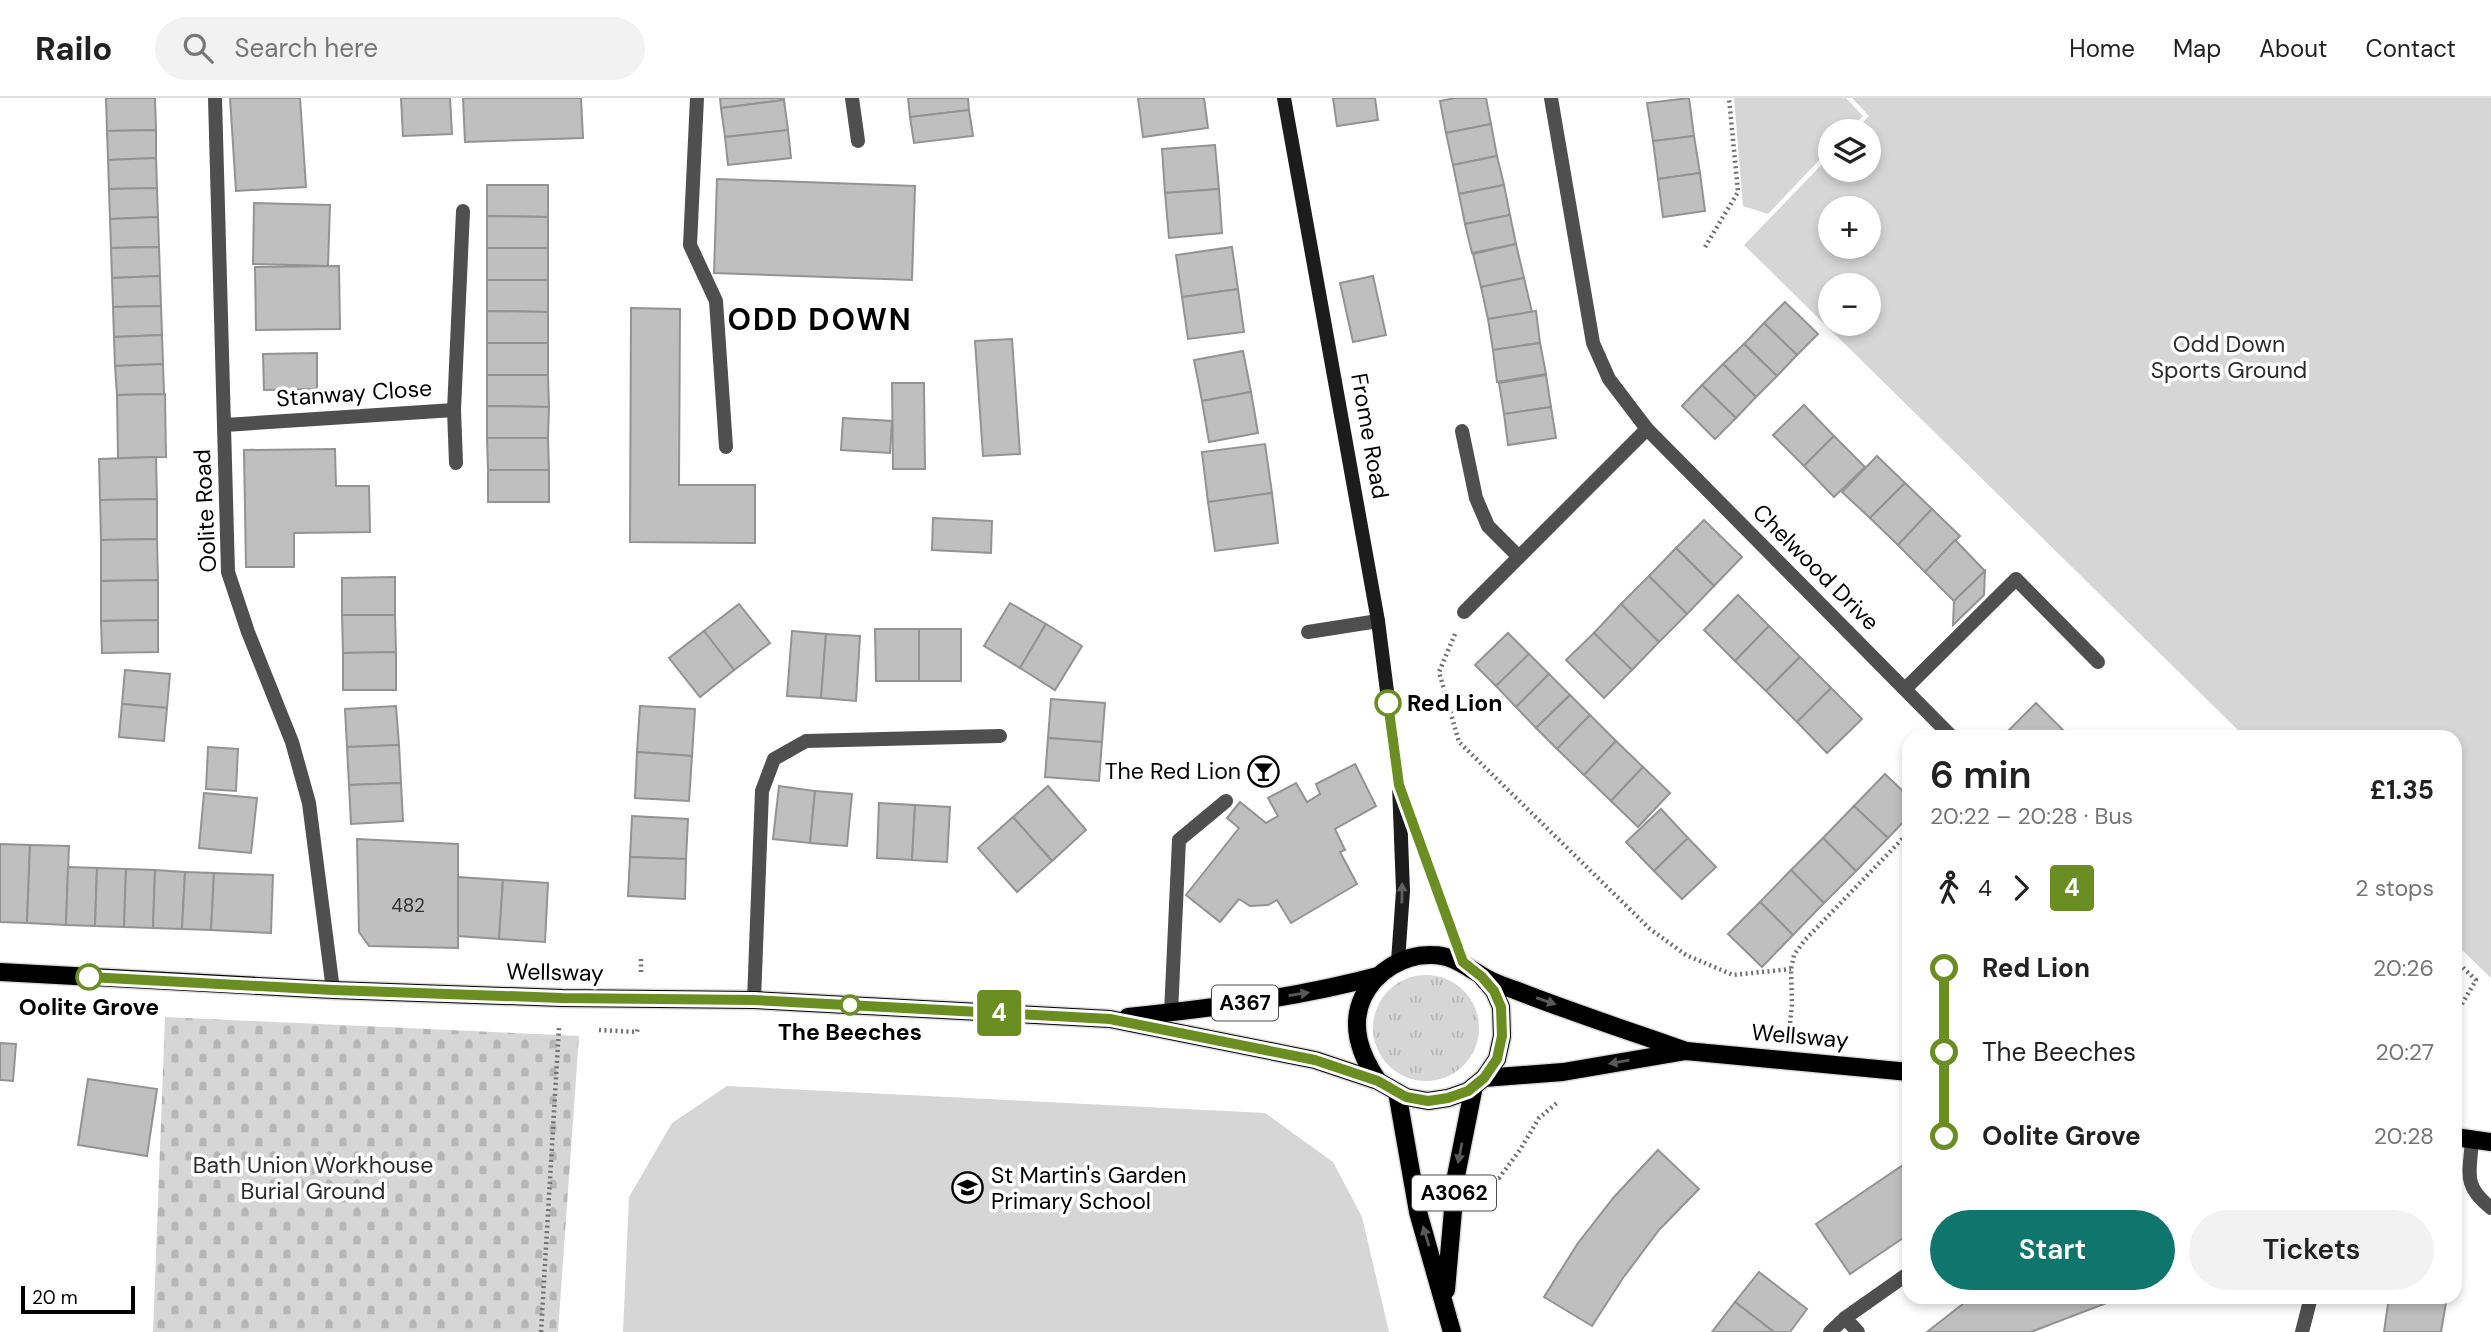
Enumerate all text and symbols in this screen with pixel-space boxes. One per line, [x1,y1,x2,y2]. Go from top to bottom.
search box [155,17,645,80]
text: Railo [35,27,113,70]
icon: search [179,29,217,67]
text: Search here [235,31,378,65]
text: Home [2069,33,2135,64]
text: Map [2173,33,2221,64]
text: About [2259,33,2328,64]
text: Contact [2366,33,2456,64]
map controls [1818,119,1881,336]
button: layers [1818,119,1881,182]
button: + [1818,196,1881,259]
button: − [1818,273,1881,336]
district label: ODD DOWN [727,300,913,339]
park label: Odd Down Sports Ground [2151,329,2307,385]
street label: Frome Road [1344,371,1396,501]
street label: Stanway Close [275,373,433,413]
street label: Oolite Road [187,449,223,573]
street label: Chelwood Drive [1746,497,1886,637]
place label: Red Lion [1407,688,1503,718]
marker: Red Lion [1375,690,1401,716]
text: 6 min [1930,750,2032,800]
bar icon: The Red Lion [1247,754,1281,788]
place label: The Red Lion [1105,756,1241,786]
text: £1.35 [2370,773,2434,807]
text: 20:22 – 20:28 · Bus [1930,801,2133,831]
icon: walk [1930,869,1968,907]
icon: forward [2002,869,2040,907]
text: 4 [2064,872,2080,903]
text: 4 [1978,873,1992,903]
text: 2 stops [2355,873,2434,903]
one-way arrow [1396,882,1408,904]
house number: 482 [391,893,425,918]
text: Red Lion [1982,951,2090,985]
text: 20:26 [2373,953,2434,983]
street label: Wellsway [506,956,604,988]
marker: Oolite Grove [76,964,102,990]
road number: A367 [1212,986,1278,1020]
one-way arrow [1288,988,1310,999]
line badge: 4 [976,990,1022,1036]
place label: Oolite Grove [19,992,159,1022]
marker: The Beeches [840,995,860,1015]
one-way arrow [1536,996,1557,1007]
text: 4 [991,997,1007,1028]
place label: The Beeches [778,1017,922,1047]
street label: Wellsway [1750,1017,1850,1055]
text: The Beeches [1982,1035,2136,1069]
text: 20:27 [2375,1037,2434,1067]
one-way arrow [1608,1057,1630,1068]
text: Oolite Grove [1982,1119,2141,1153]
text: 20:28 [2374,1121,2434,1151]
one-way arrow [1455,1142,1466,1164]
park label: Bath Union Workhouse Burial Ground [193,1150,433,1206]
place label: St Martin's Garden Primary School [991,1160,1186,1216]
school or university icon: St Martin's Garden Primary School [951,1171,985,1205]
road number: A3062 [1412,1176,1496,1210]
button: Start [1930,1210,2175,1290]
button: Tickets [2189,1210,2434,1290]
one-way arrow [1420,1226,1430,1247]
scale bar [21,1283,135,1315]
text: 20 m [32,1285,78,1310]

